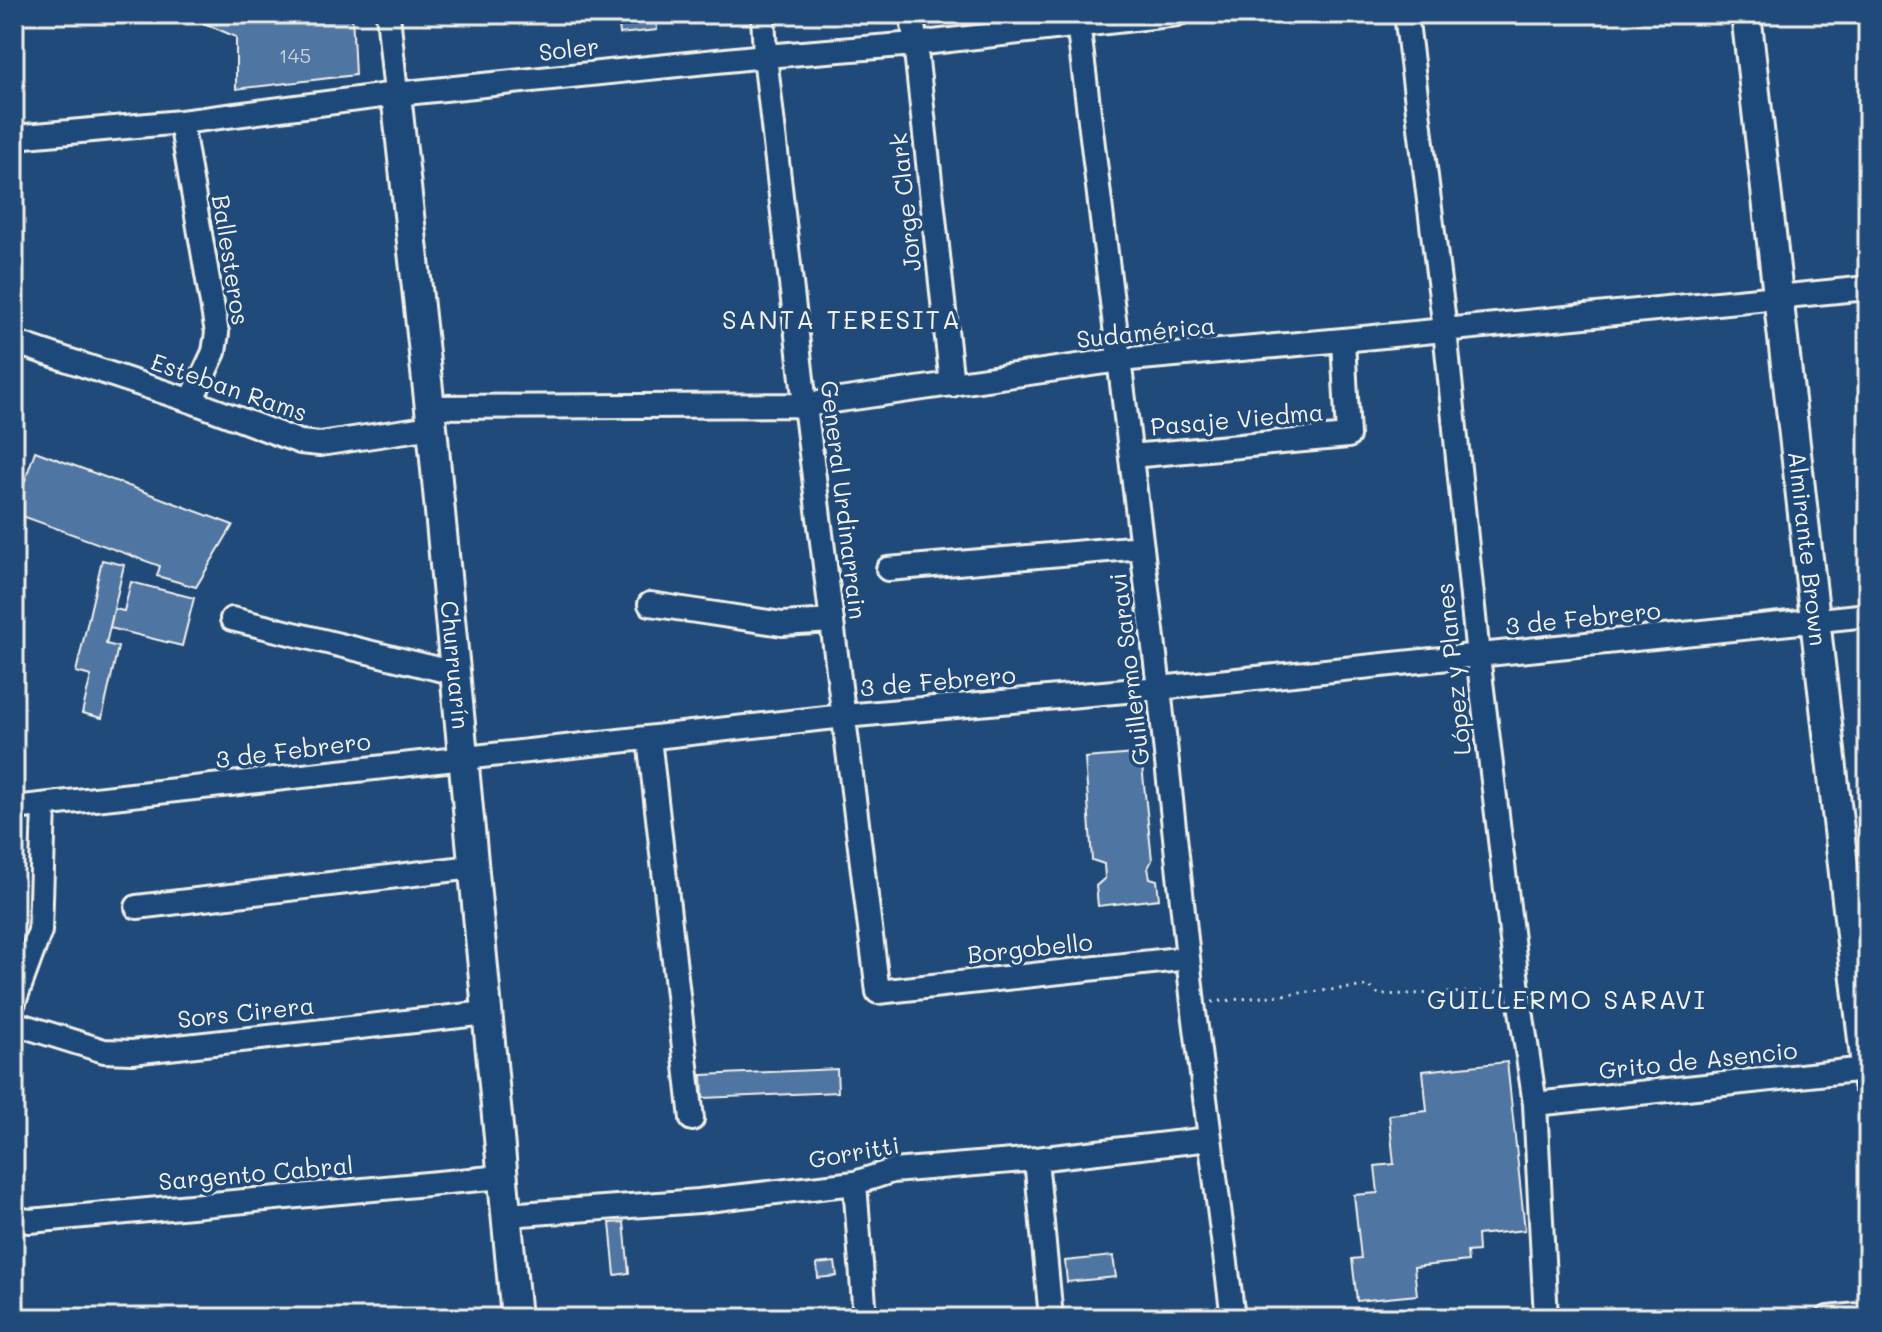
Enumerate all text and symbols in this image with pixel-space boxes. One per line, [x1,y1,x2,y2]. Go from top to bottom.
street label: Soler [537,30,601,67]
house number: 145 [279,42,311,68]
street label: Jorge Clark [882,132,927,273]
street label: Ballesteros [206,192,257,327]
district label: SANTA TERESITA [722,302,962,336]
street label: Sudamérica [1075,309,1217,354]
street label: Esteban Rams [147,345,312,428]
street label: General Urdinarrain [814,379,875,621]
street label: Pasaje Viedma [1149,395,1325,442]
street label: Almirante Brown [1782,449,1835,647]
street label: Guillermo Saravi [1101,571,1156,767]
street label: López y Planes [1428,581,1477,757]
street label: 3 de Febrero [1504,594,1662,641]
street label: Churruarín [434,599,477,731]
street label: 3 de Febrero [859,658,1017,703]
street label: 3 de Febrero [213,725,372,774]
street label: Borgobello [966,926,1094,969]
district label: GUILLERMO SARAVI [1427,982,1707,1016]
street label: Sors Cirera [176,989,316,1034]
street label: Grito de Asencio [1597,1034,1799,1085]
street label: Gorritti [806,1128,902,1175]
street label: Sargento Cabral [157,1149,355,1196]

